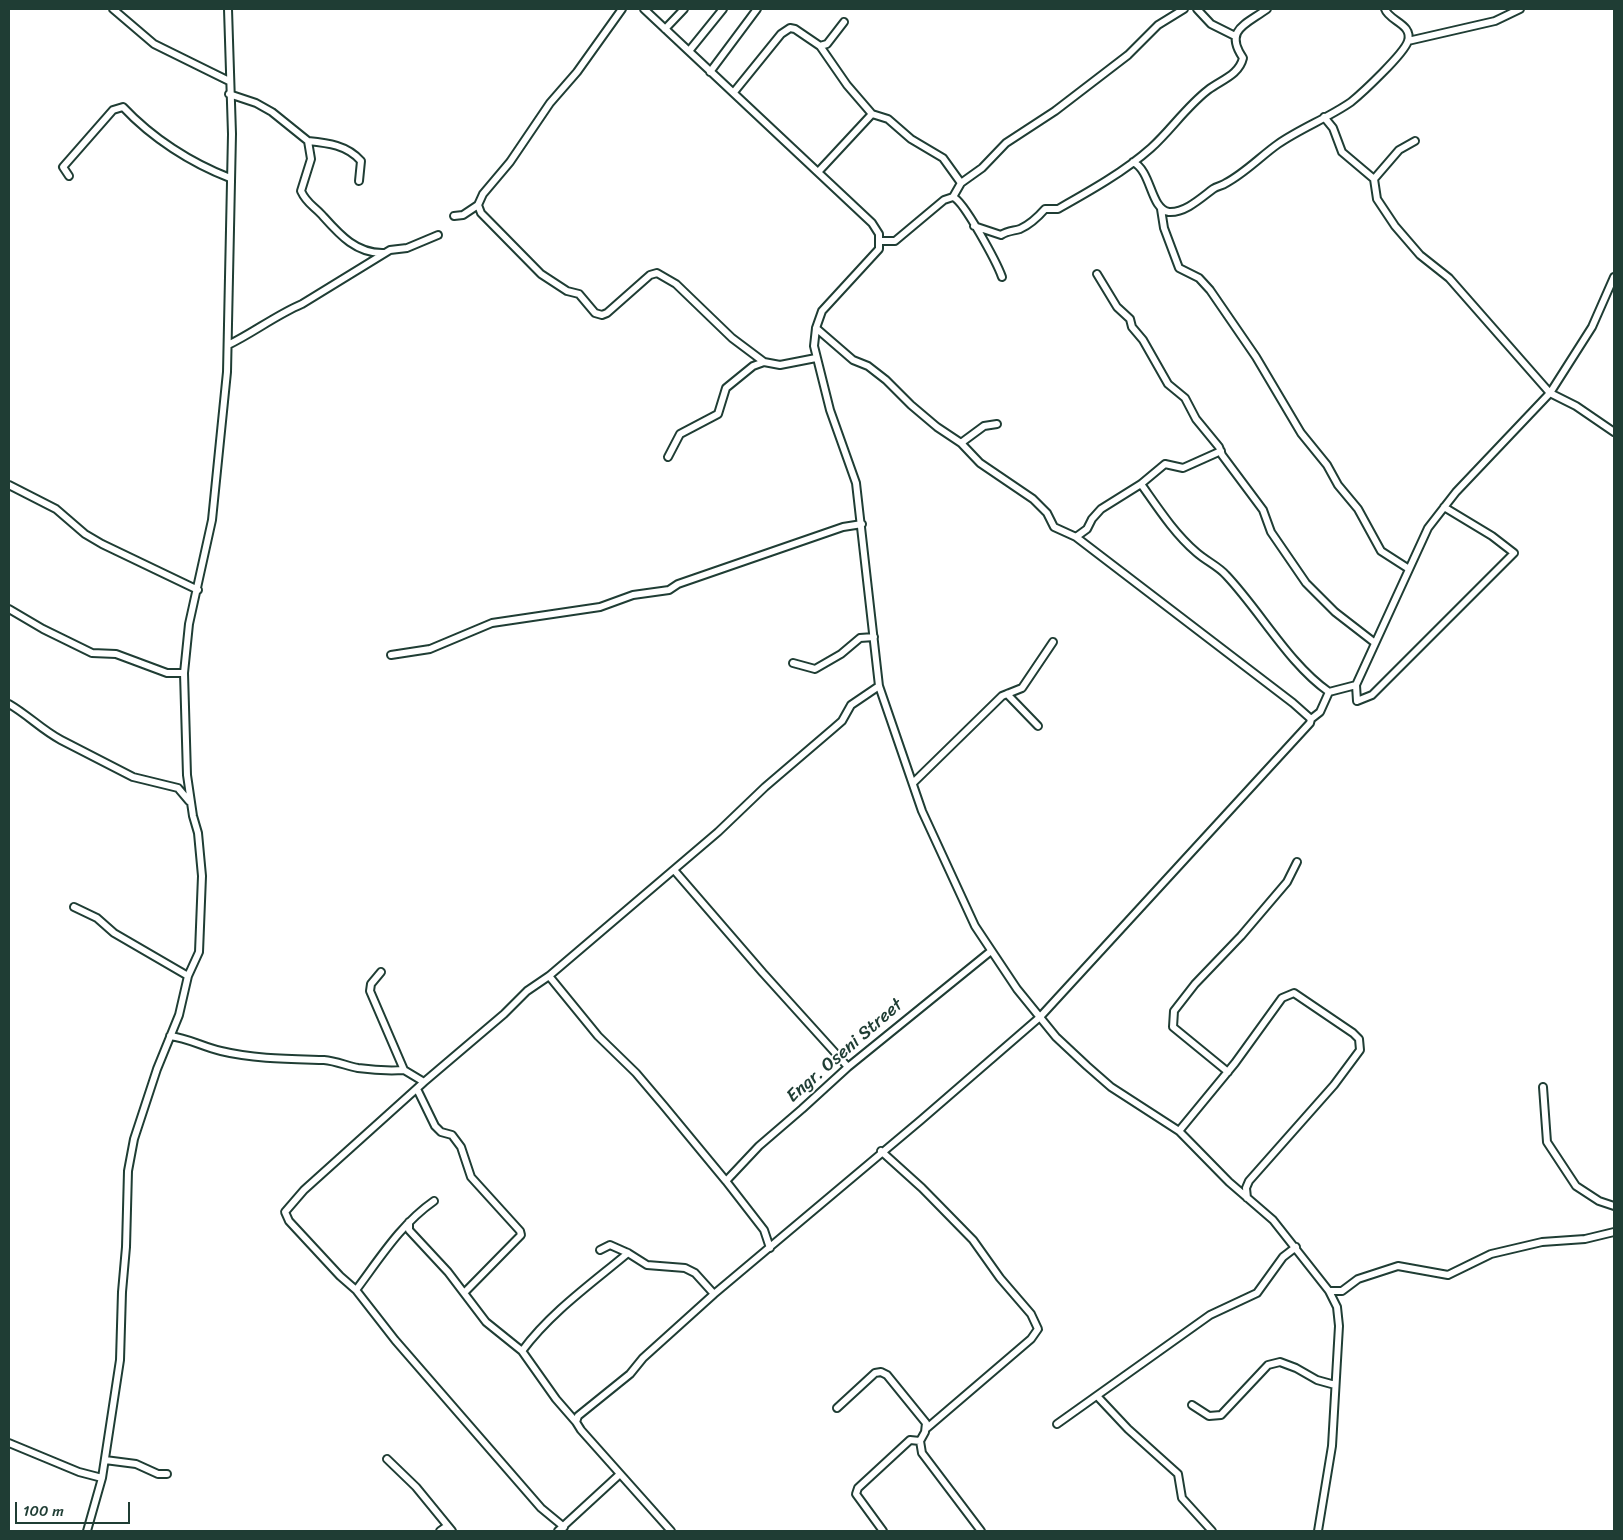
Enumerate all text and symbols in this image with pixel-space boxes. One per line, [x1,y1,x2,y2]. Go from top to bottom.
street label: Engr. Oseni Street [782,995,908,1107]
scale bar [18,1492,132,1524]
text: 100 m [23,1498,64,1524]

